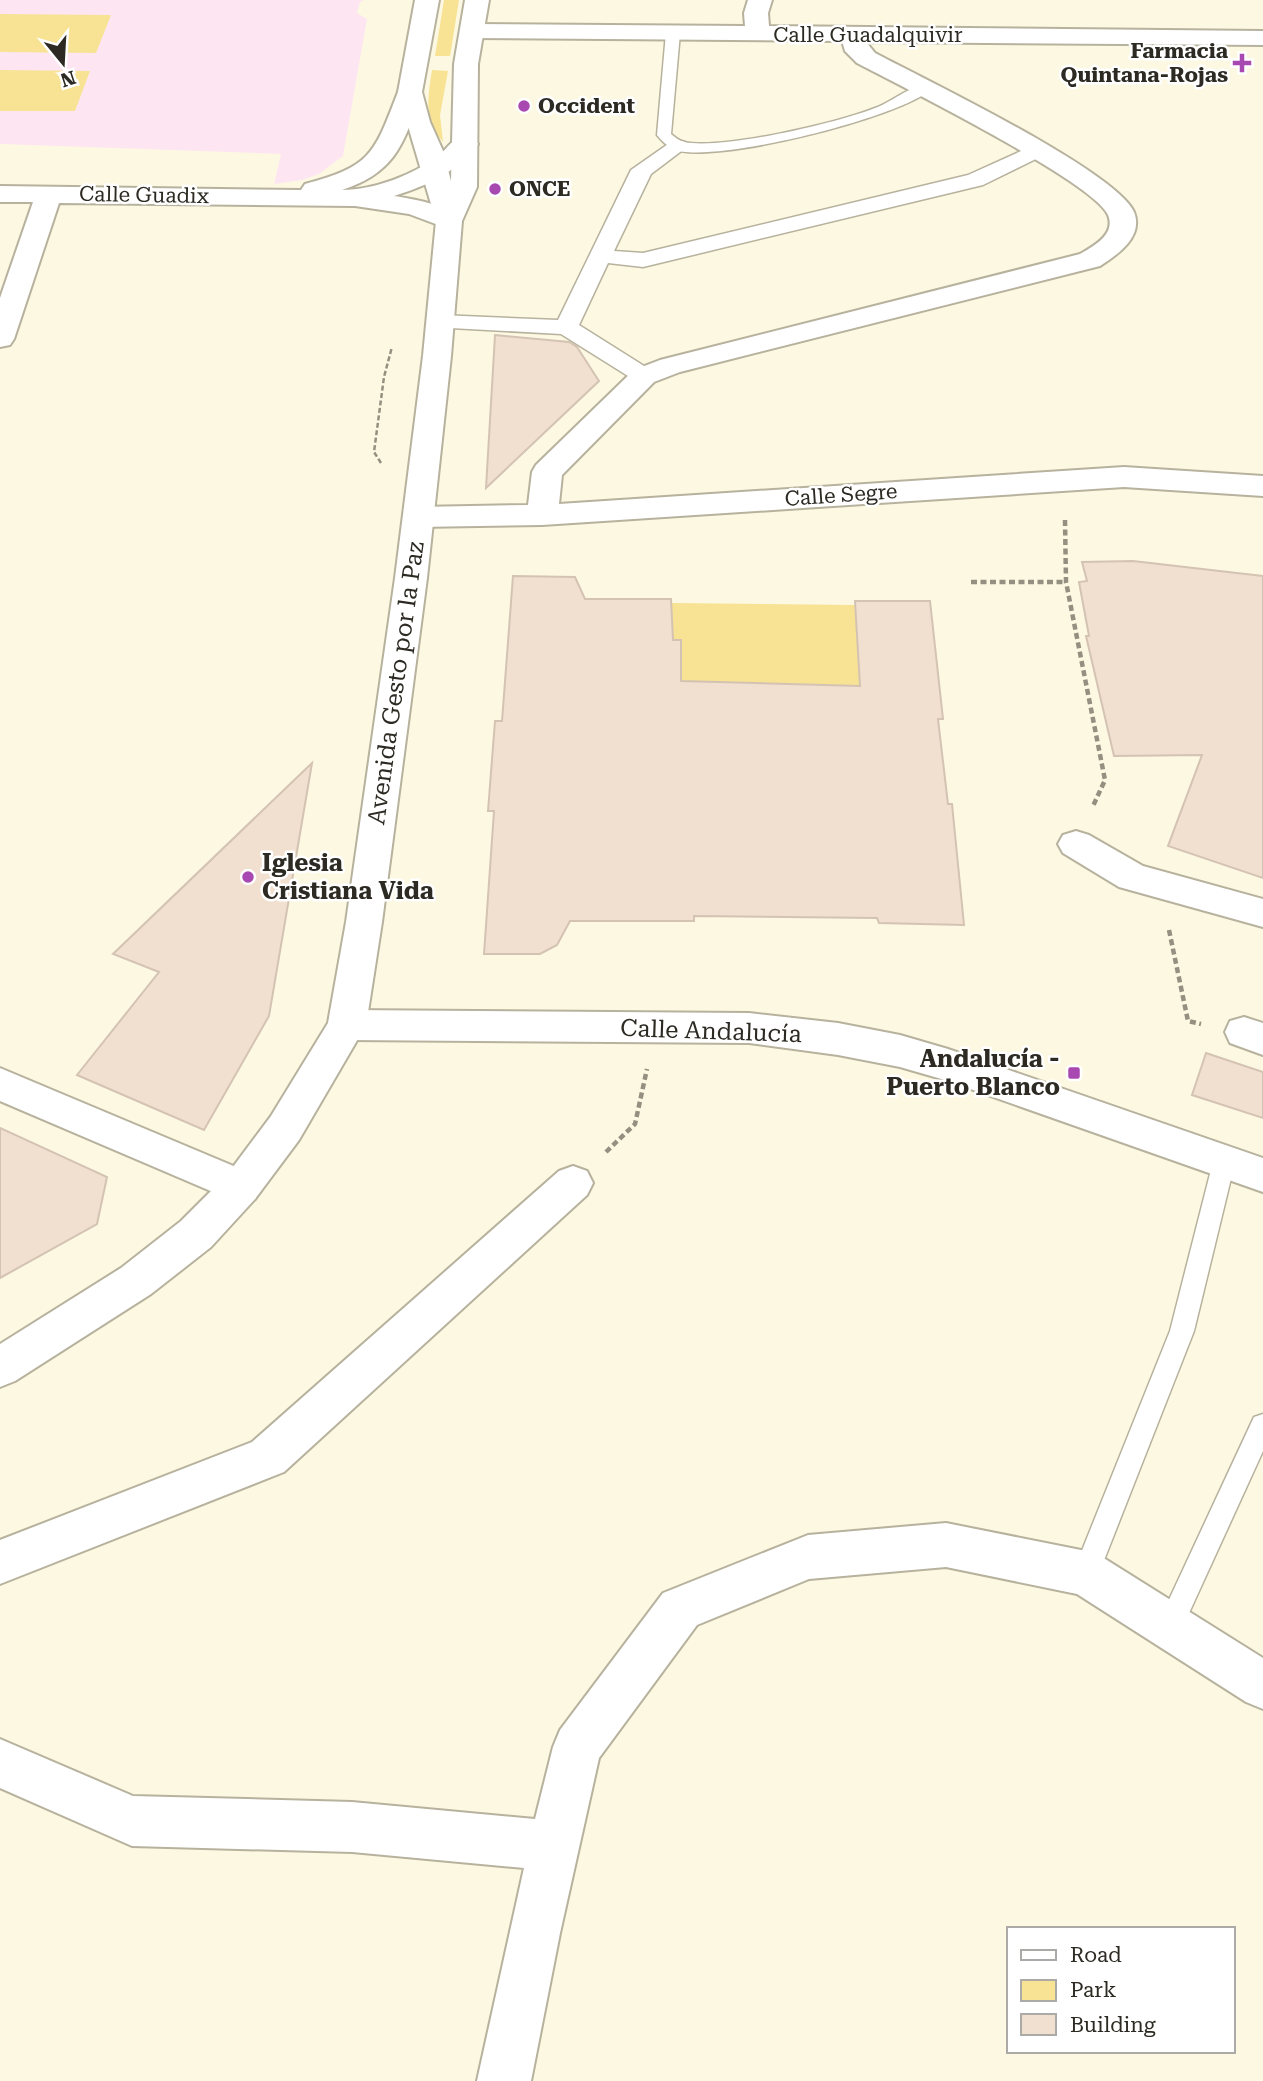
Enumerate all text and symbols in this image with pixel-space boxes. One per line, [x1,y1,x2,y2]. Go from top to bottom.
street label: Calle Guadalquivir [773,23,963,47]
north arrow [28,28,98,98]
place label: Farmacia Quintana-Rojas [1060,39,1229,87]
marker: Farmacia Quintana-Rojas [1234,55,1250,71]
text: N [57,65,79,92]
place label: Occident [538,94,636,118]
marker: Occident [516,98,532,114]
place label: ONCE [509,177,570,201]
marker: ONCE [487,181,503,197]
street label: Calle Guadix [79,182,209,208]
street label: Calle Segre [784,479,898,511]
street label: Avenida Gesto por la Paz [362,540,430,826]
place label: Iglesia Cristiana Vida [262,849,434,905]
marker: Iglesia Cristiana Vida [240,869,256,885]
street label: Calle Andalucía [620,1014,802,1048]
place label: Andalucía - Puerto Blanco [886,1045,1060,1101]
marker: Andalucía - Puerto Blanco [1066,1065,1082,1081]
legend [1007,1927,1235,2053]
text: Road [1070,1943,1122,1967]
text: Park [1070,1978,1116,2002]
text: Building [1070,2013,1156,2037]

